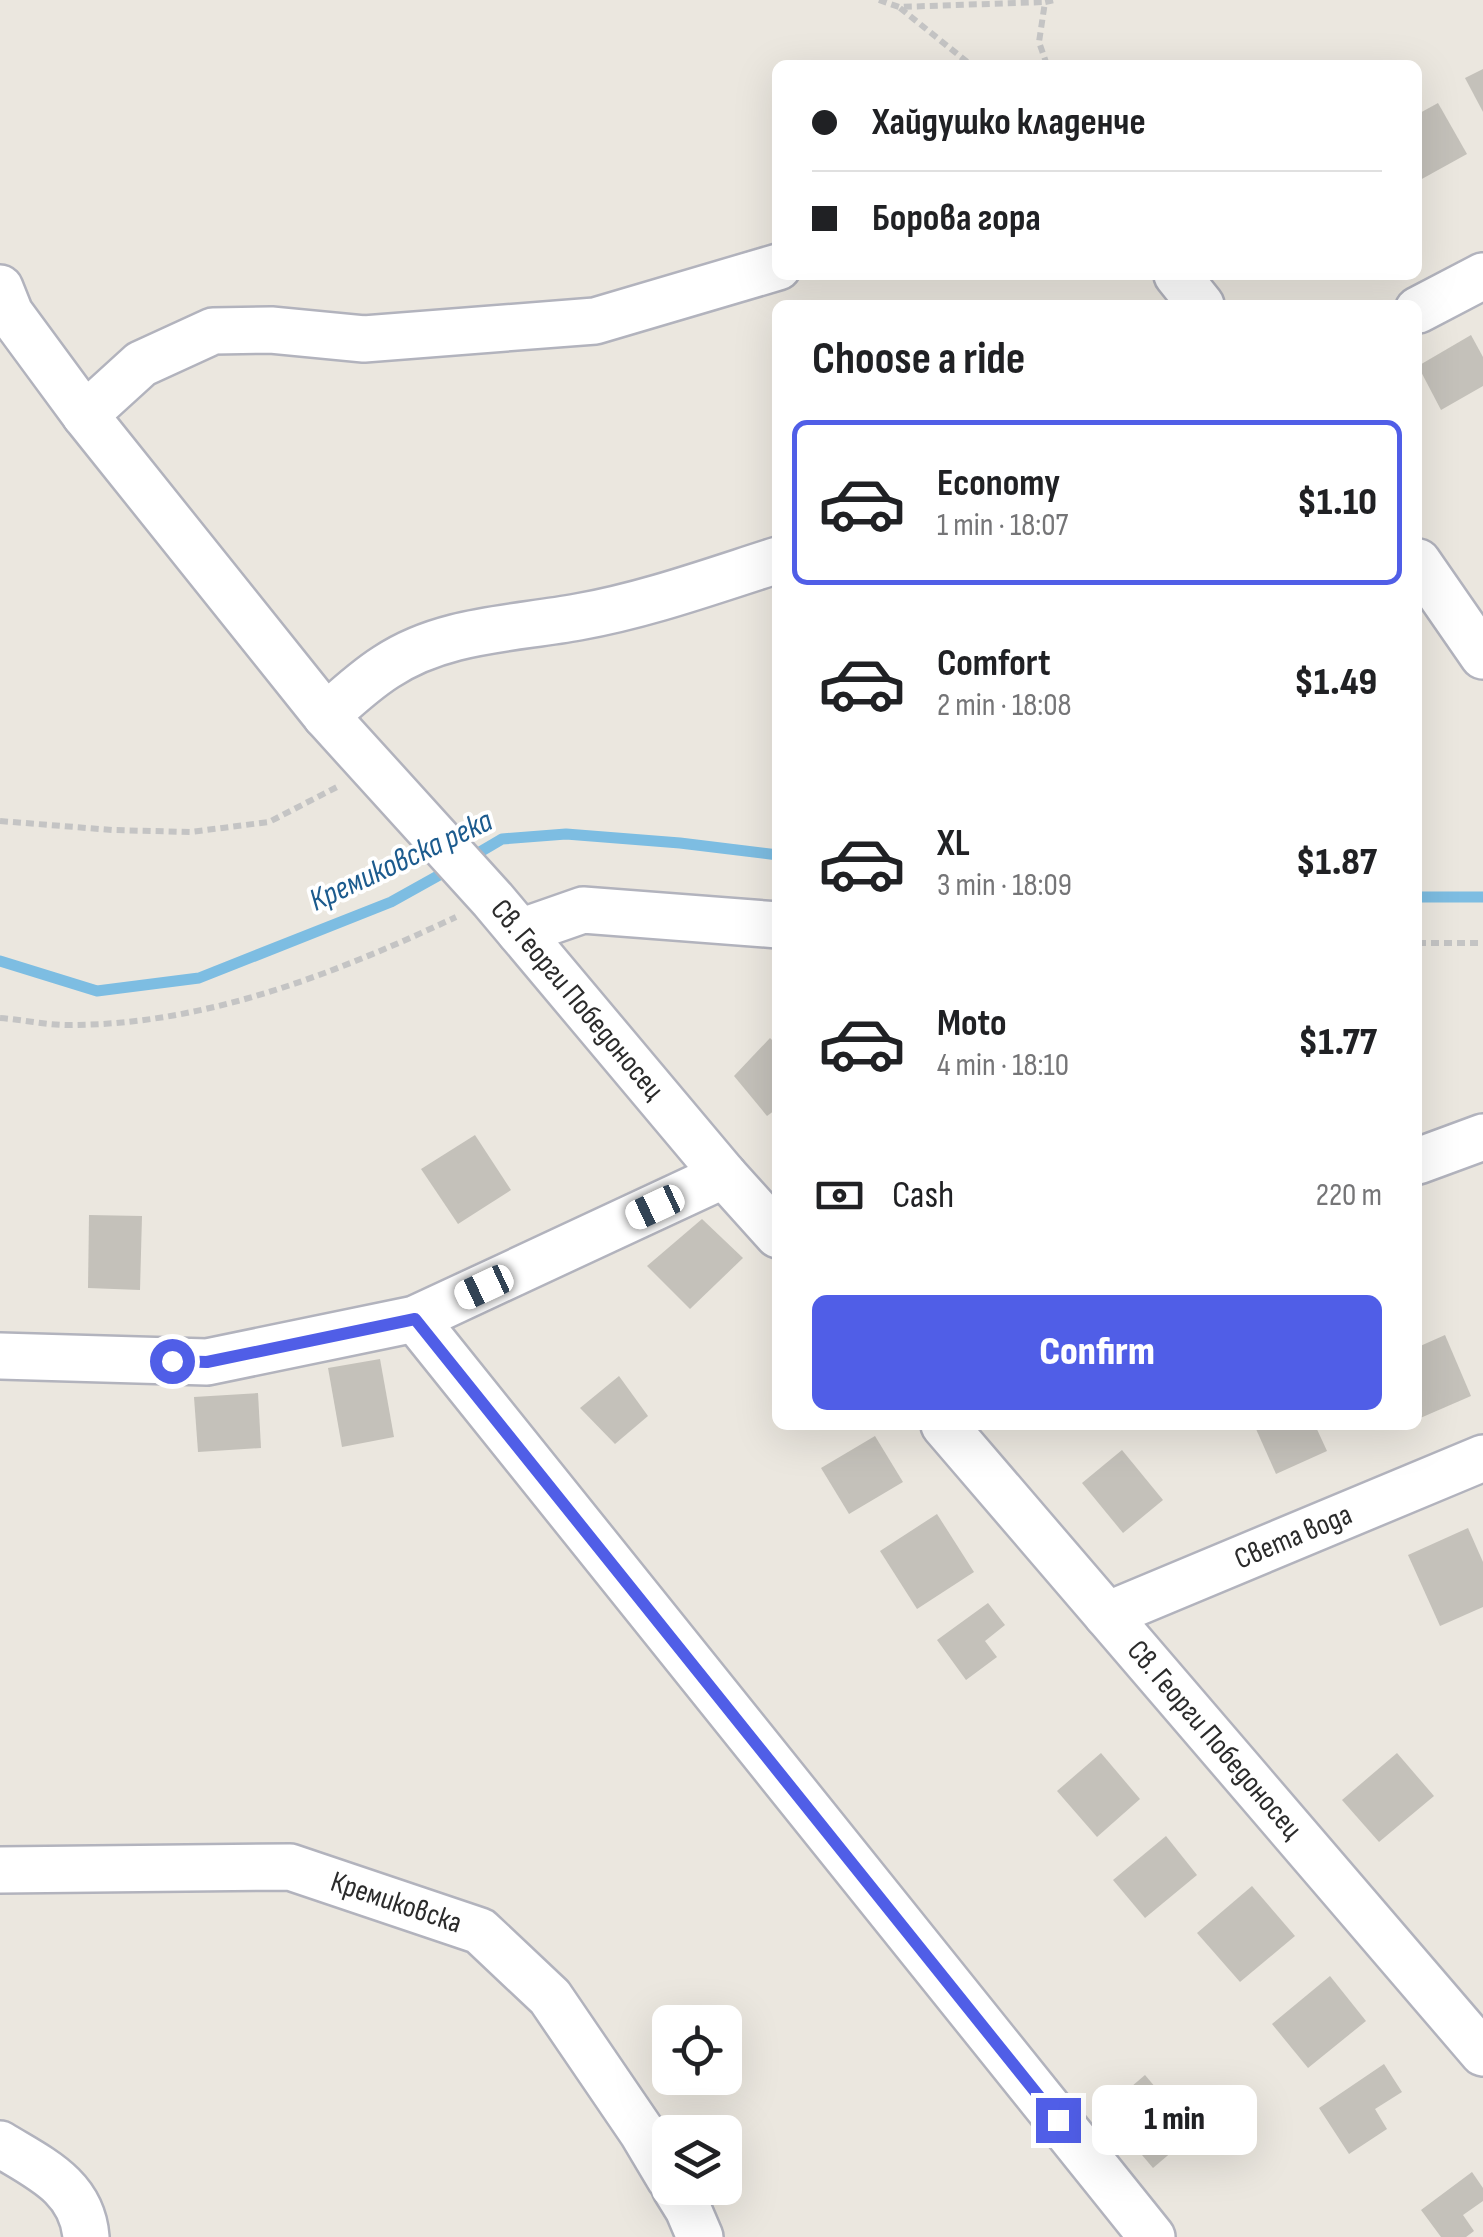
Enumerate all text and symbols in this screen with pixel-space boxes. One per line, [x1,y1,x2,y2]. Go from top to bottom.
text: Хайдушко кладенче [872,100,1146,145]
text: Борова гора [872,196,1041,241]
text: Choose a ride [812,332,1025,387]
icon: car [817,458,907,548]
text: Economy [937,461,1060,506]
text: $1.10 [1297,480,1377,525]
text: 1 min · 18:07 [937,506,1068,545]
icon: car [817,638,907,728]
text: Comfort [937,641,1051,686]
text: $1.49 [1294,660,1377,705]
text: 2 min · 18:08 [937,686,1072,725]
water label: Кремиковска река [303,802,499,920]
icon: car [817,818,907,908]
text: XL [937,821,970,866]
text: $1.87 [1296,840,1377,885]
text: 3 min · 18:09 [937,866,1072,905]
street label: Св. Георги Победоносец [483,892,671,1108]
icon: car [817,998,907,1088]
text: Moto [937,1001,1007,1046]
text: $1.77 [1299,1020,1377,1065]
text: 4 min · 18:10 [937,1046,1069,1085]
icon: cash [812,1168,867,1223]
text: Cash [892,1173,954,1218]
text: 220 m [1316,1176,1382,1215]
car [621,1181,689,1233]
car [450,1261,518,1313]
button: Confirm [812,1295,1382,1410]
route start [150,1339,195,1384]
street label: Света вода [1229,1497,1357,1578]
street label: Св. Георги Победоносец [1119,1633,1310,1847]
street label: Кремиковска [326,1864,466,1941]
map controls [652,2005,742,2205]
button: locate [652,2005,742,2095]
callout: 1 min [1093,2085,1258,2155]
route end [1036,2098,1081,2143]
text: 1 min [1144,2100,1205,2139]
button: layers [652,2115,742,2205]

